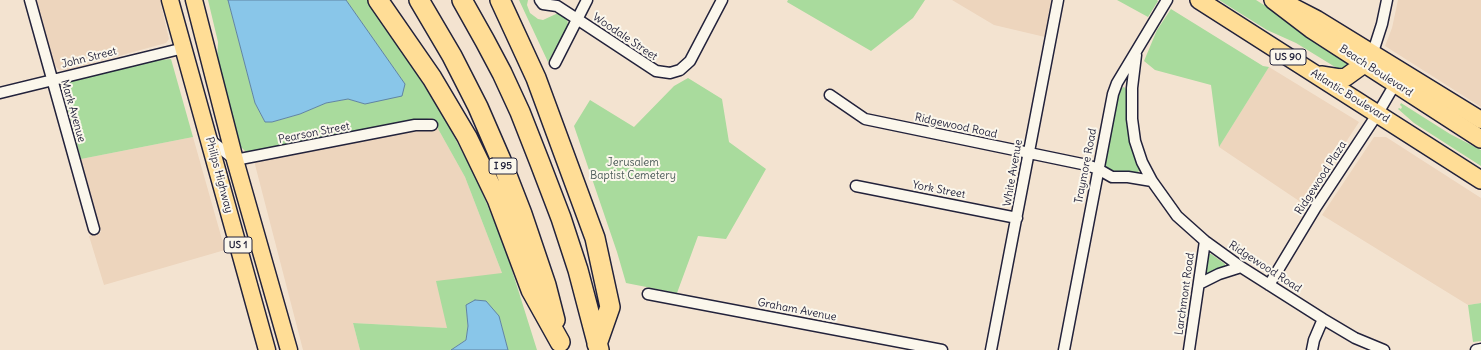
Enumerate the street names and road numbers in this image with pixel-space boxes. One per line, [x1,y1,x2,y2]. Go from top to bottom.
street label: Woodale Street [590,11,660,63]
street label: Beach Boulevard [1337,42,1415,100]
street label: John Street [60,45,118,71]
road number: US 90 [1270,49,1306,65]
street label: Atlantic Boulevard [1308,66,1392,126]
street label: Mark Avenue [58,78,88,144]
street label: Ridgewood Road [914,111,998,141]
street label: Pearson Street [277,120,351,146]
street label: Traymore Road [1072,127,1100,205]
street label: Philips Highway [203,136,235,214]
street label: White Avenue [1001,138,1025,208]
street label: Ridgewood Plaza [1292,139,1350,217]
road number: I 95 [489,158,517,174]
street label: York Street [911,178,967,202]
road number: US 1 [224,237,252,253]
street label: Ridgewood Road [1226,239,1304,295]
street label: Larchmont Road [1173,252,1197,336]
street label: Graham Avenue [756,296,838,324]

